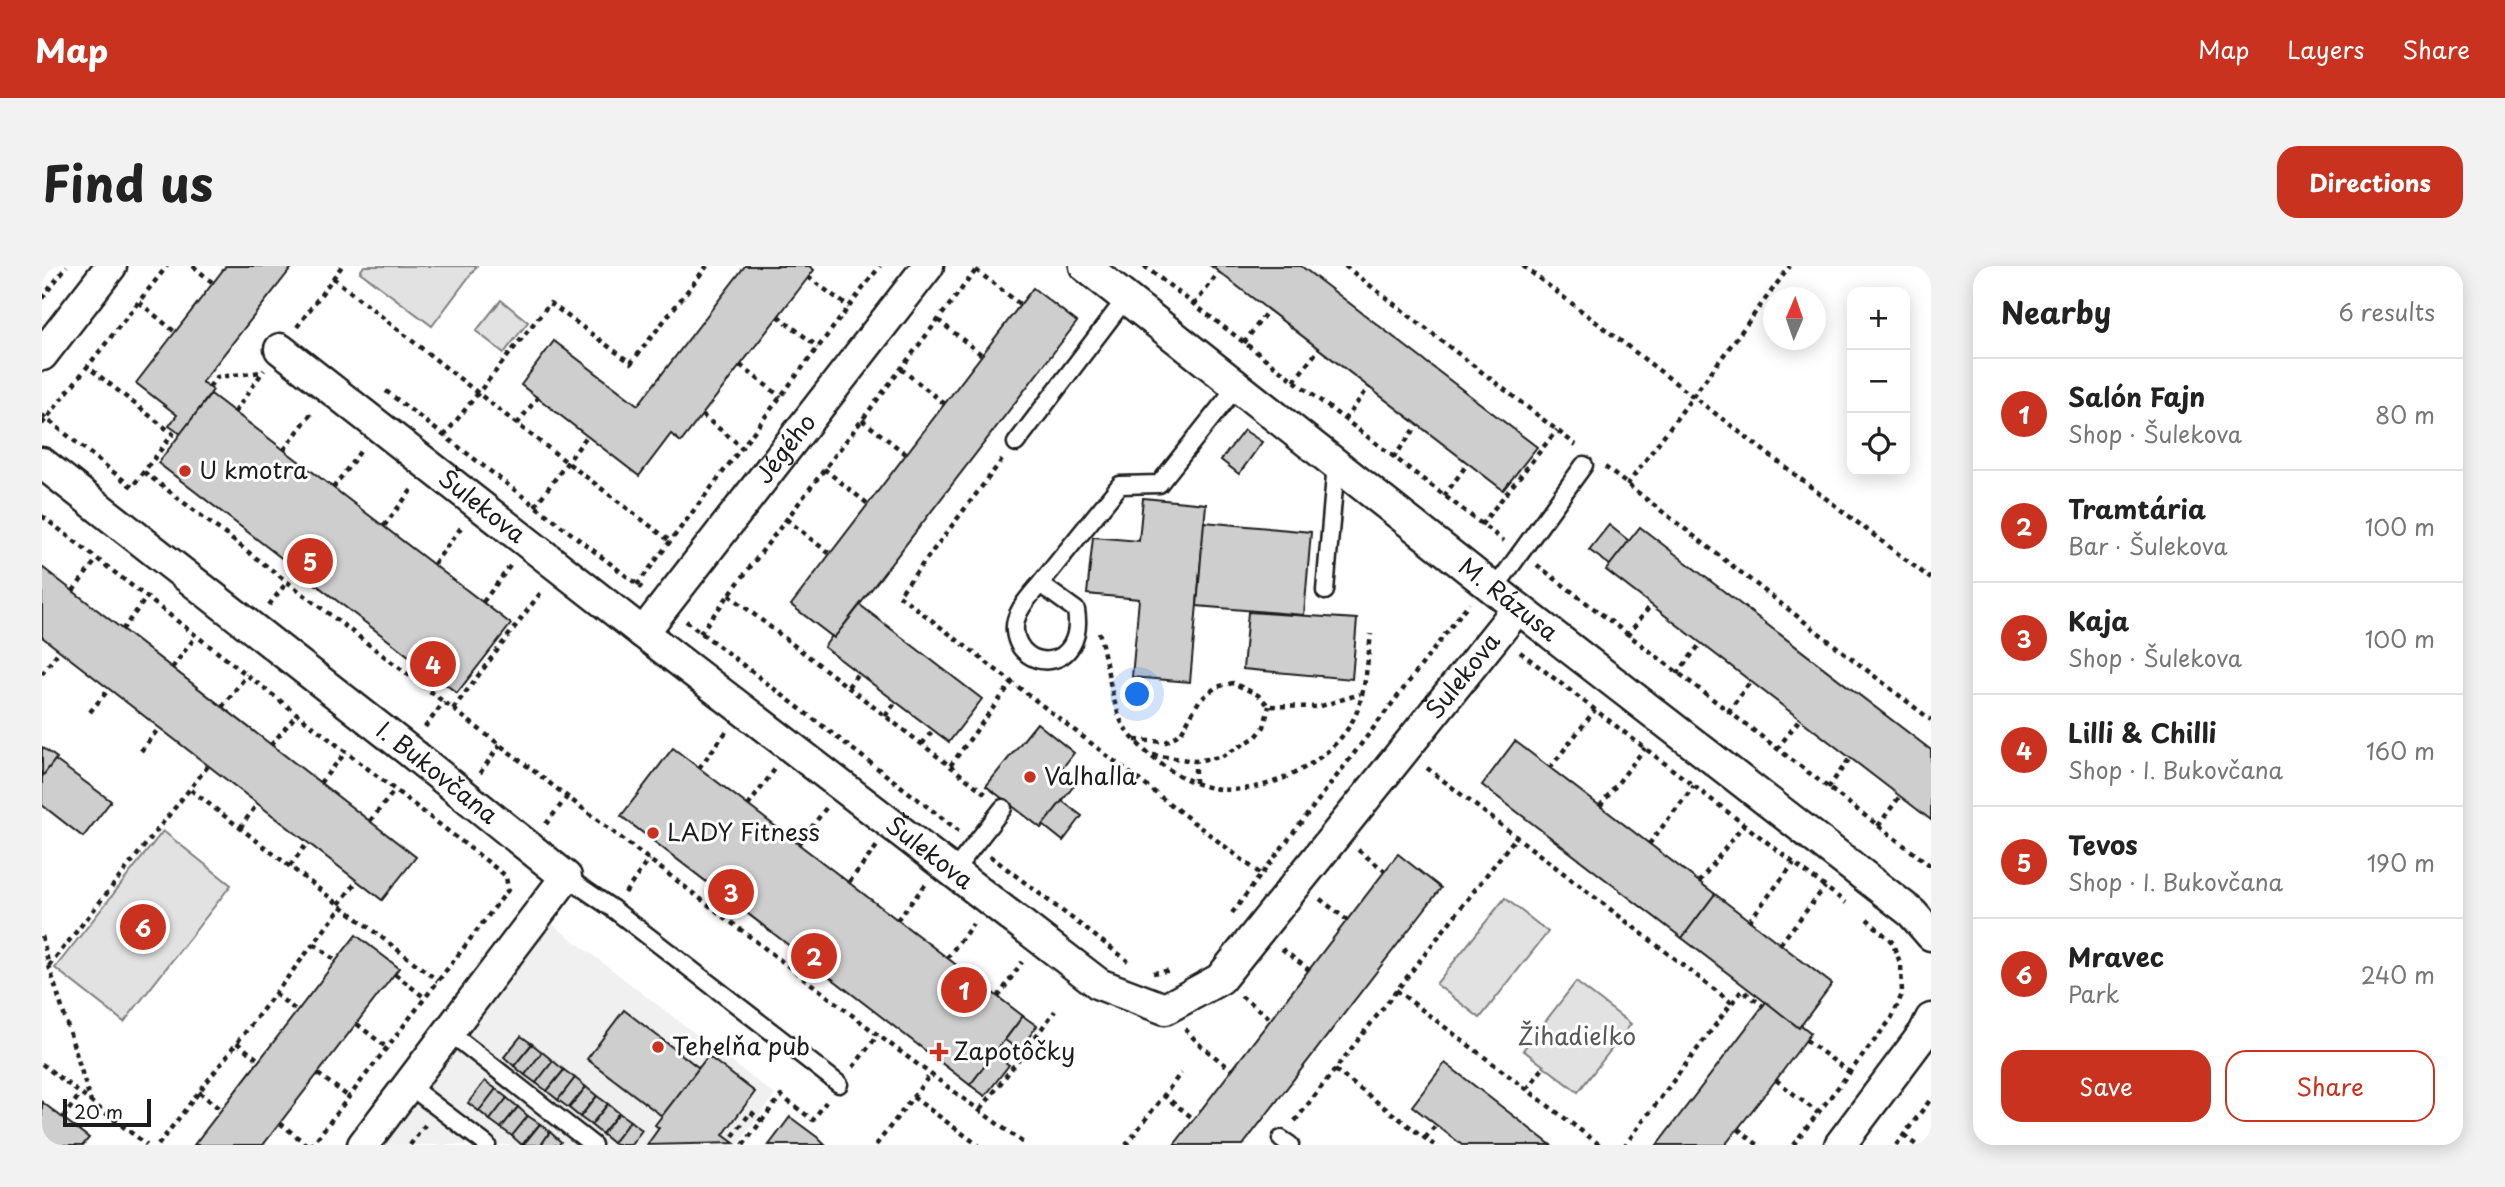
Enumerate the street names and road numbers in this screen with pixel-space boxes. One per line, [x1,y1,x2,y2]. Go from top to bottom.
street label: Jégého [745,405,823,491]
street label: Šulekova [431,459,534,551]
street label: M. Rázusa [1452,548,1567,649]
street label: Šulekova [1416,624,1508,726]
street label: I. Bukovčana [369,712,506,832]
street label: Šulekova [879,806,982,897]

